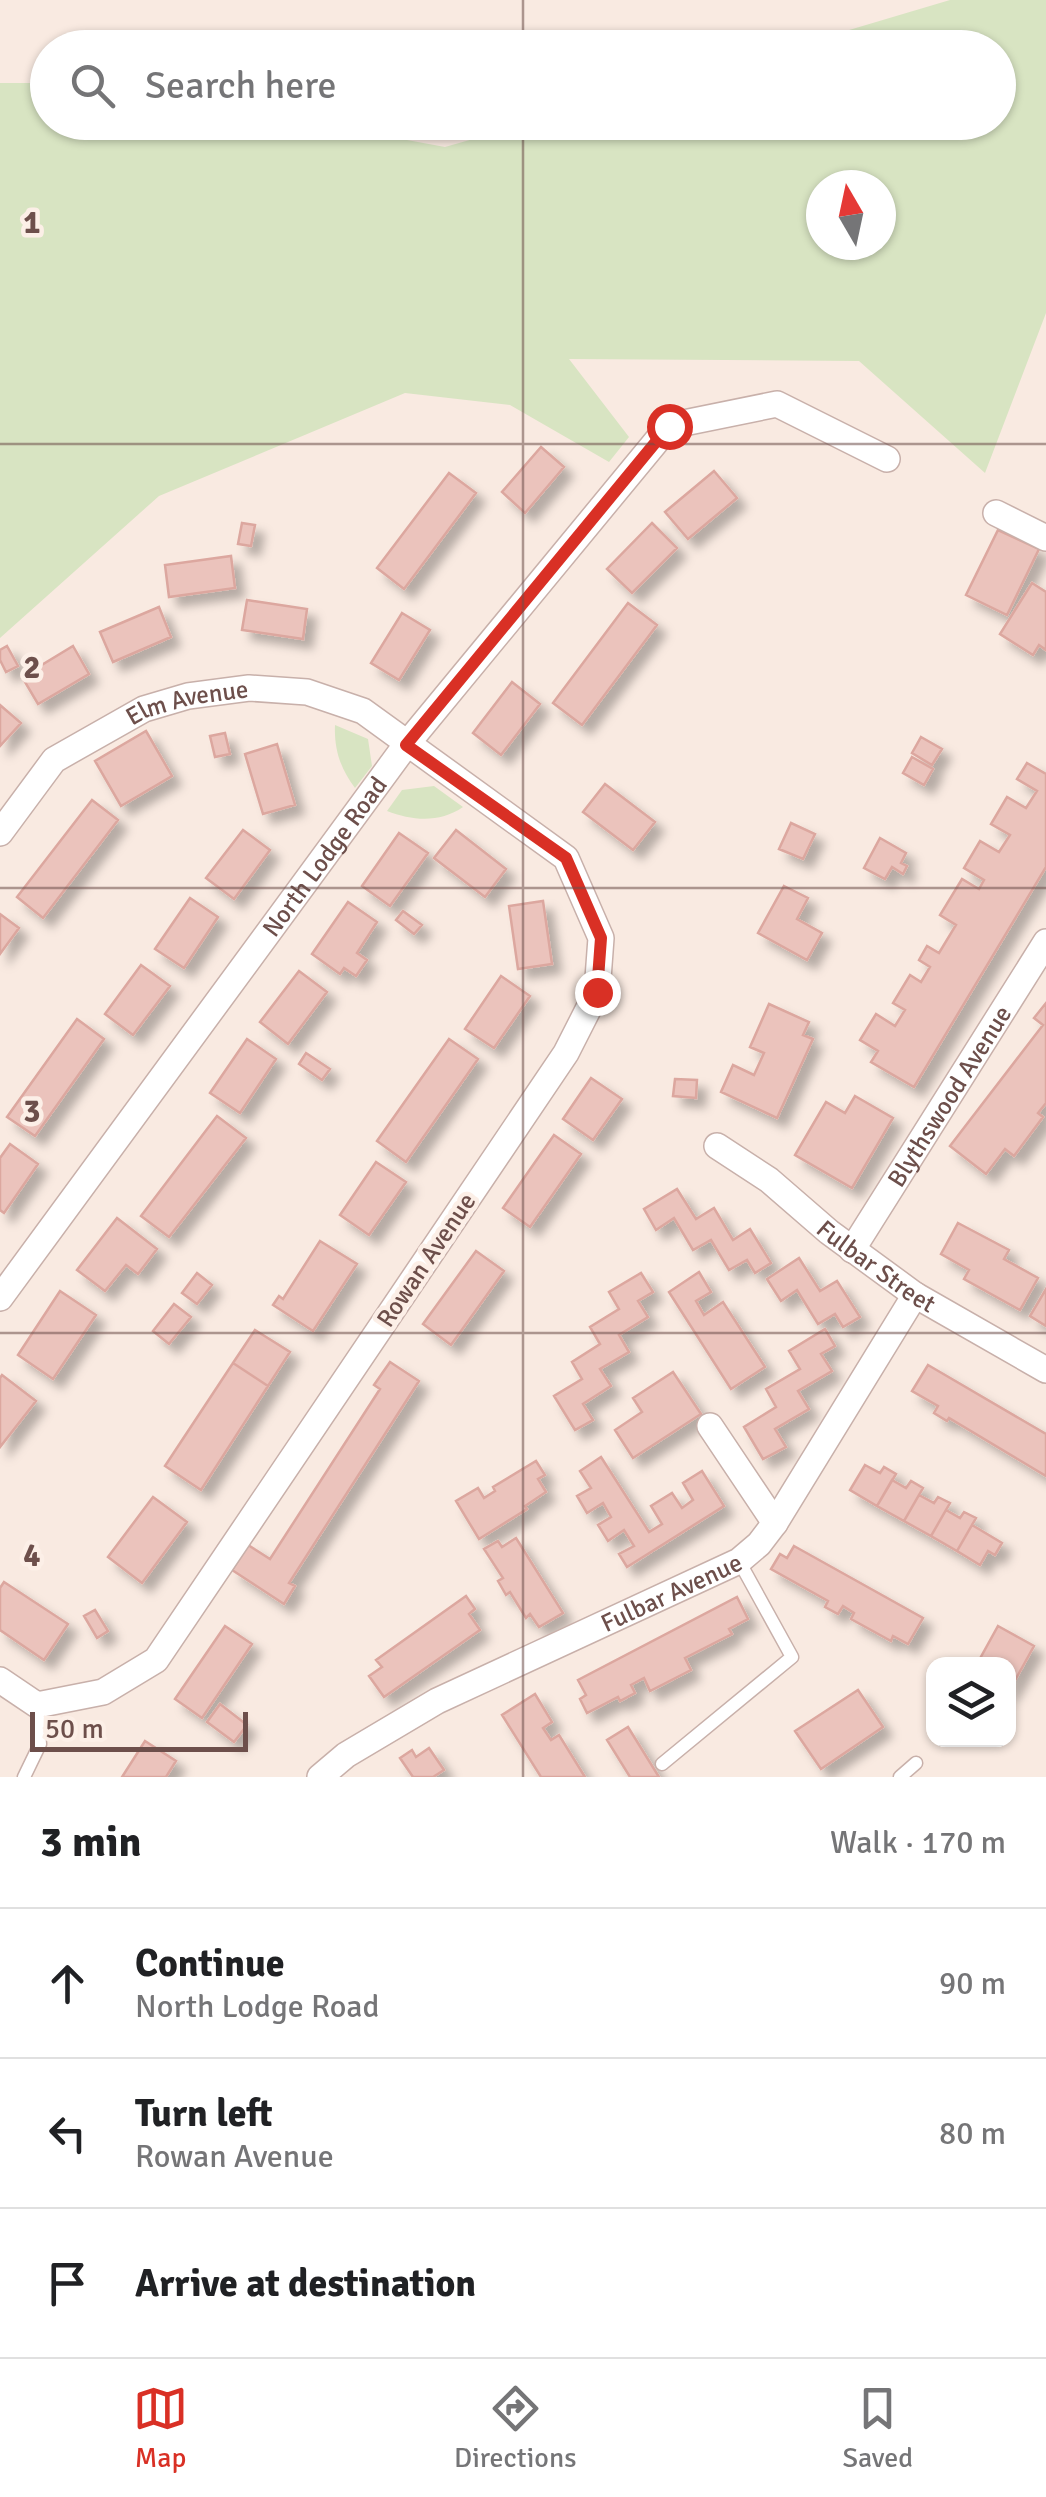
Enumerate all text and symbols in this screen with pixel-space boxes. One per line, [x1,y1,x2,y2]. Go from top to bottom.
search box [30,30,1016,140]
icon: search [65,58,120,113]
text: Search here [145,62,337,109]
north arrow [806,170,896,260]
text: 1 [23,203,41,242]
route start [647,404,693,450]
text: 2 [23,648,41,687]
street label: Elm Avenue [120,673,250,732]
street label: North Lodge Road [255,770,393,942]
route end [575,970,621,1016]
street label: Blythswood Avenue [880,1000,1018,1192]
text: 3 [23,1092,41,1131]
street label: Rowan Avenue [370,1187,482,1333]
street label: Fulbar Street [810,1213,942,1319]
text: 4 [23,1536,41,1575]
street label: Fulbar Avenue [596,1546,747,1639]
map controls [926,1657,1016,1747]
button: layers [926,1657,1016,1747]
scale bar [30,1707,248,1752]
text: 50 m [45,1712,104,1746]
text: 3 min [40,1817,141,1868]
text: Walk · 170 m [830,1823,1006,1862]
text: Continue [135,1940,285,1987]
icon: ahead [40,1956,95,2011]
text: 90 m [939,1964,1006,2003]
text: North Lodge Road [135,1987,379,2026]
text: Turn left [135,2090,273,2137]
icon: left [40,2106,95,2161]
text: 80 m [939,2114,1006,2153]
text: Rowan Avenue [135,2137,334,2176]
icon: arrive [40,2256,95,2311]
text: Arrive at destination [135,2260,476,2307]
tab: Map [133,2381,188,2475]
tab: Directions [454,2381,576,2475]
tab: Saved [842,2381,913,2475]

